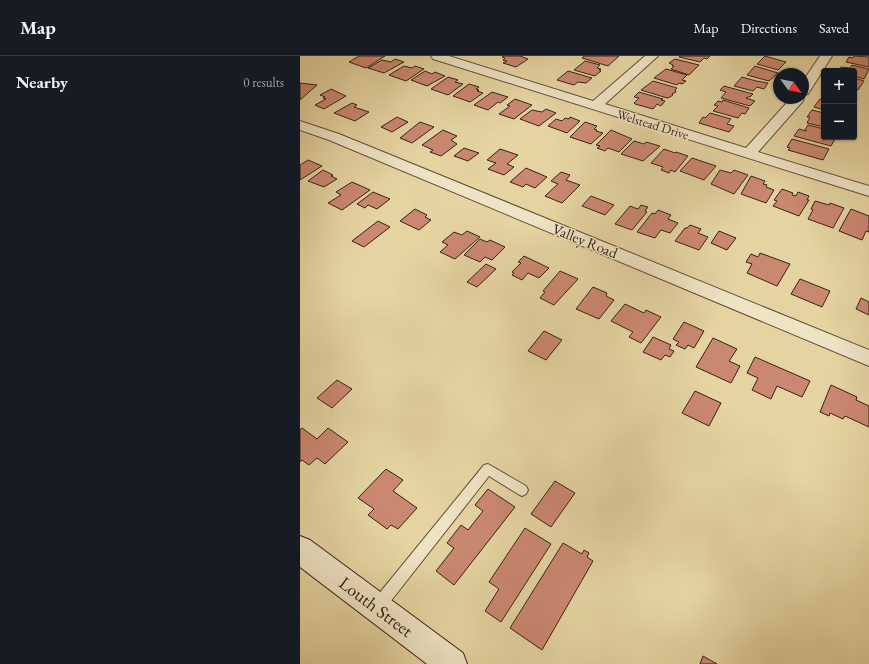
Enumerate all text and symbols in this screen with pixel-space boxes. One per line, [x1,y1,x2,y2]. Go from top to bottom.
text: Map [20,15,56,40]
text: Map [693,19,719,37]
text: Directions [741,19,797,37]
text: Saved [819,19,849,37]
north arrow [773,68,809,104]
map controls [821,68,857,140]
button: + [821,68,857,104]
text: Nearby [16,71,68,93]
text: 0 results [243,74,284,91]
button: − [821,104,857,140]
street label: Welstead Drive [615,105,691,143]
street label: Valley Road [550,219,621,262]
street label: Louth Street [335,571,418,642]

